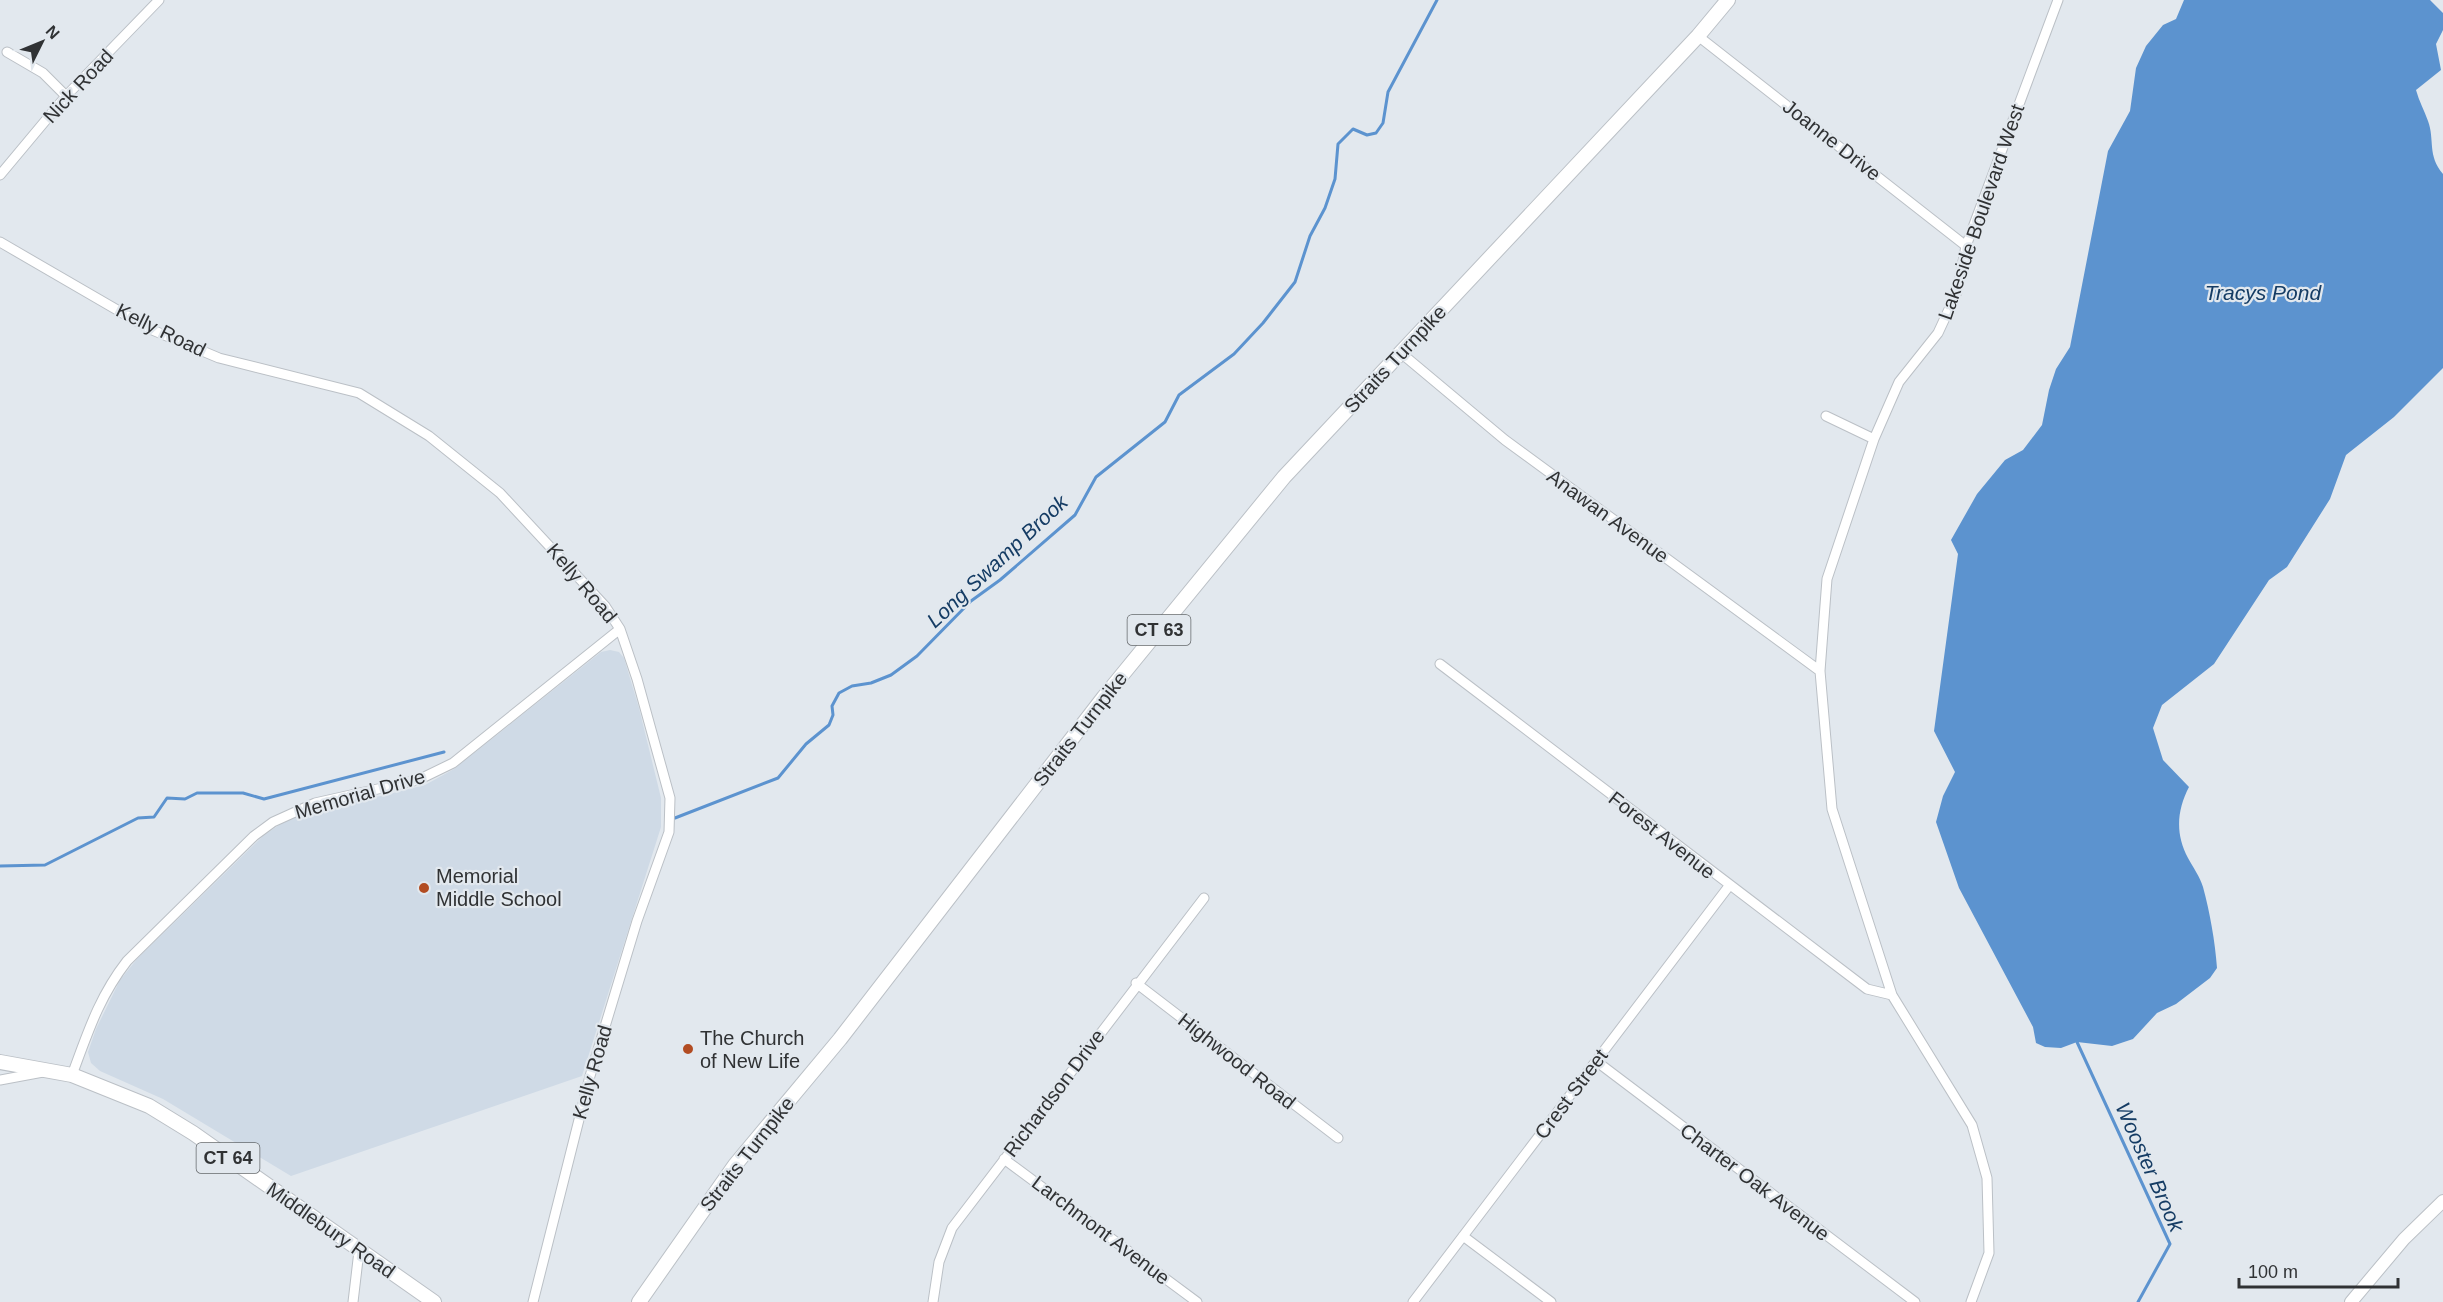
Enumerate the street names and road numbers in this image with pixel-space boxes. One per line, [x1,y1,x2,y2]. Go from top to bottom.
street label: Nick Road [38,45,118,127]
street label: Joanne Drive [1779,95,1885,185]
street label: Lakeside Boulevard West [1934,101,2028,323]
street label: Kelly Road [113,299,209,361]
street label: Straits Turnpike [1340,301,1450,417]
street label: Anawan Avenue [1543,465,1673,567]
street label: Kelly Road [542,539,622,627]
road number: CT 63 [1128,615,1190,645]
street label: Straits Turnpike [1029,667,1131,791]
street label: Memorial Drive [292,765,428,823]
street label: Forest Avenue [1605,787,1719,883]
street label: Highwood Road [1174,1009,1300,1113]
street label: Kelly Road [568,1022,616,1122]
street label: Richardson Drive [999,1025,1109,1161]
street label: Crest Street [1530,1044,1612,1143]
street label: Straits Turnpike [696,1092,798,1216]
street label: Charter Oak Avenue [1676,1119,1834,1245]
road number: CT 64 [196,1143,260,1173]
street label: Larchmont Avenue [1028,1171,1174,1289]
street label: Middlebury Road [263,1178,399,1282]

